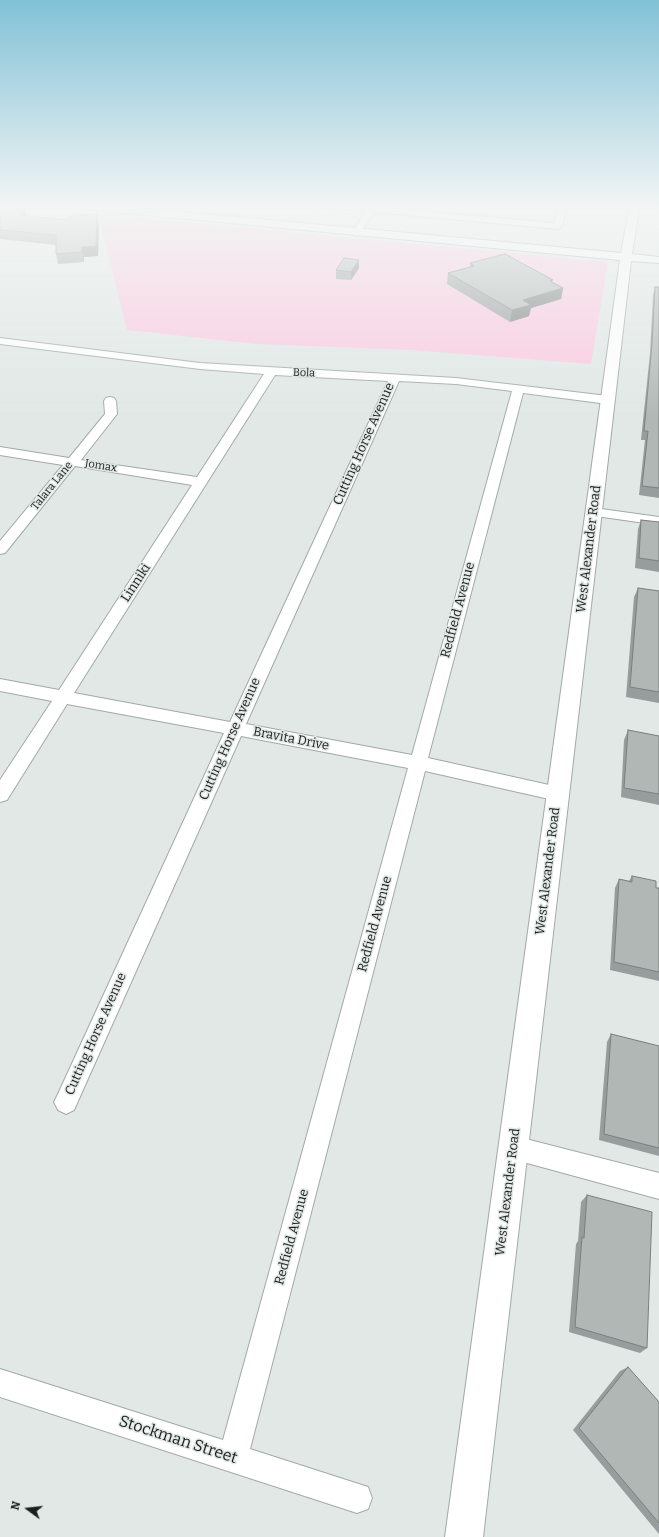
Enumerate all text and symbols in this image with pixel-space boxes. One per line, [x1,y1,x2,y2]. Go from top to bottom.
street label: Bola [293,366,315,380]
street label: Cutting Horse Avenue [330,380,398,508]
street label: Jomax [84,457,118,475]
street label: Talara Lane [28,459,76,513]
street label: West Alexander Road [573,484,605,614]
street label: Redfield Avenue [438,560,478,660]
street label: Linniki [118,561,154,605]
street label: Cutting Horse Avenue [196,675,264,803]
street label: Bravita Drive [252,724,330,754]
street label: West Alexander Road [532,806,564,936]
street label: Redfield Avenue [355,874,395,974]
street label: Cutting Horse Avenue [62,970,130,1098]
street label: West Alexander Road [492,1127,524,1257]
street label: Redfield Avenue [272,1187,312,1287]
street label: Stockman Street [116,1412,240,1468]
north arrow [8,1489,48,1529]
text: N [9,1500,23,1512]

